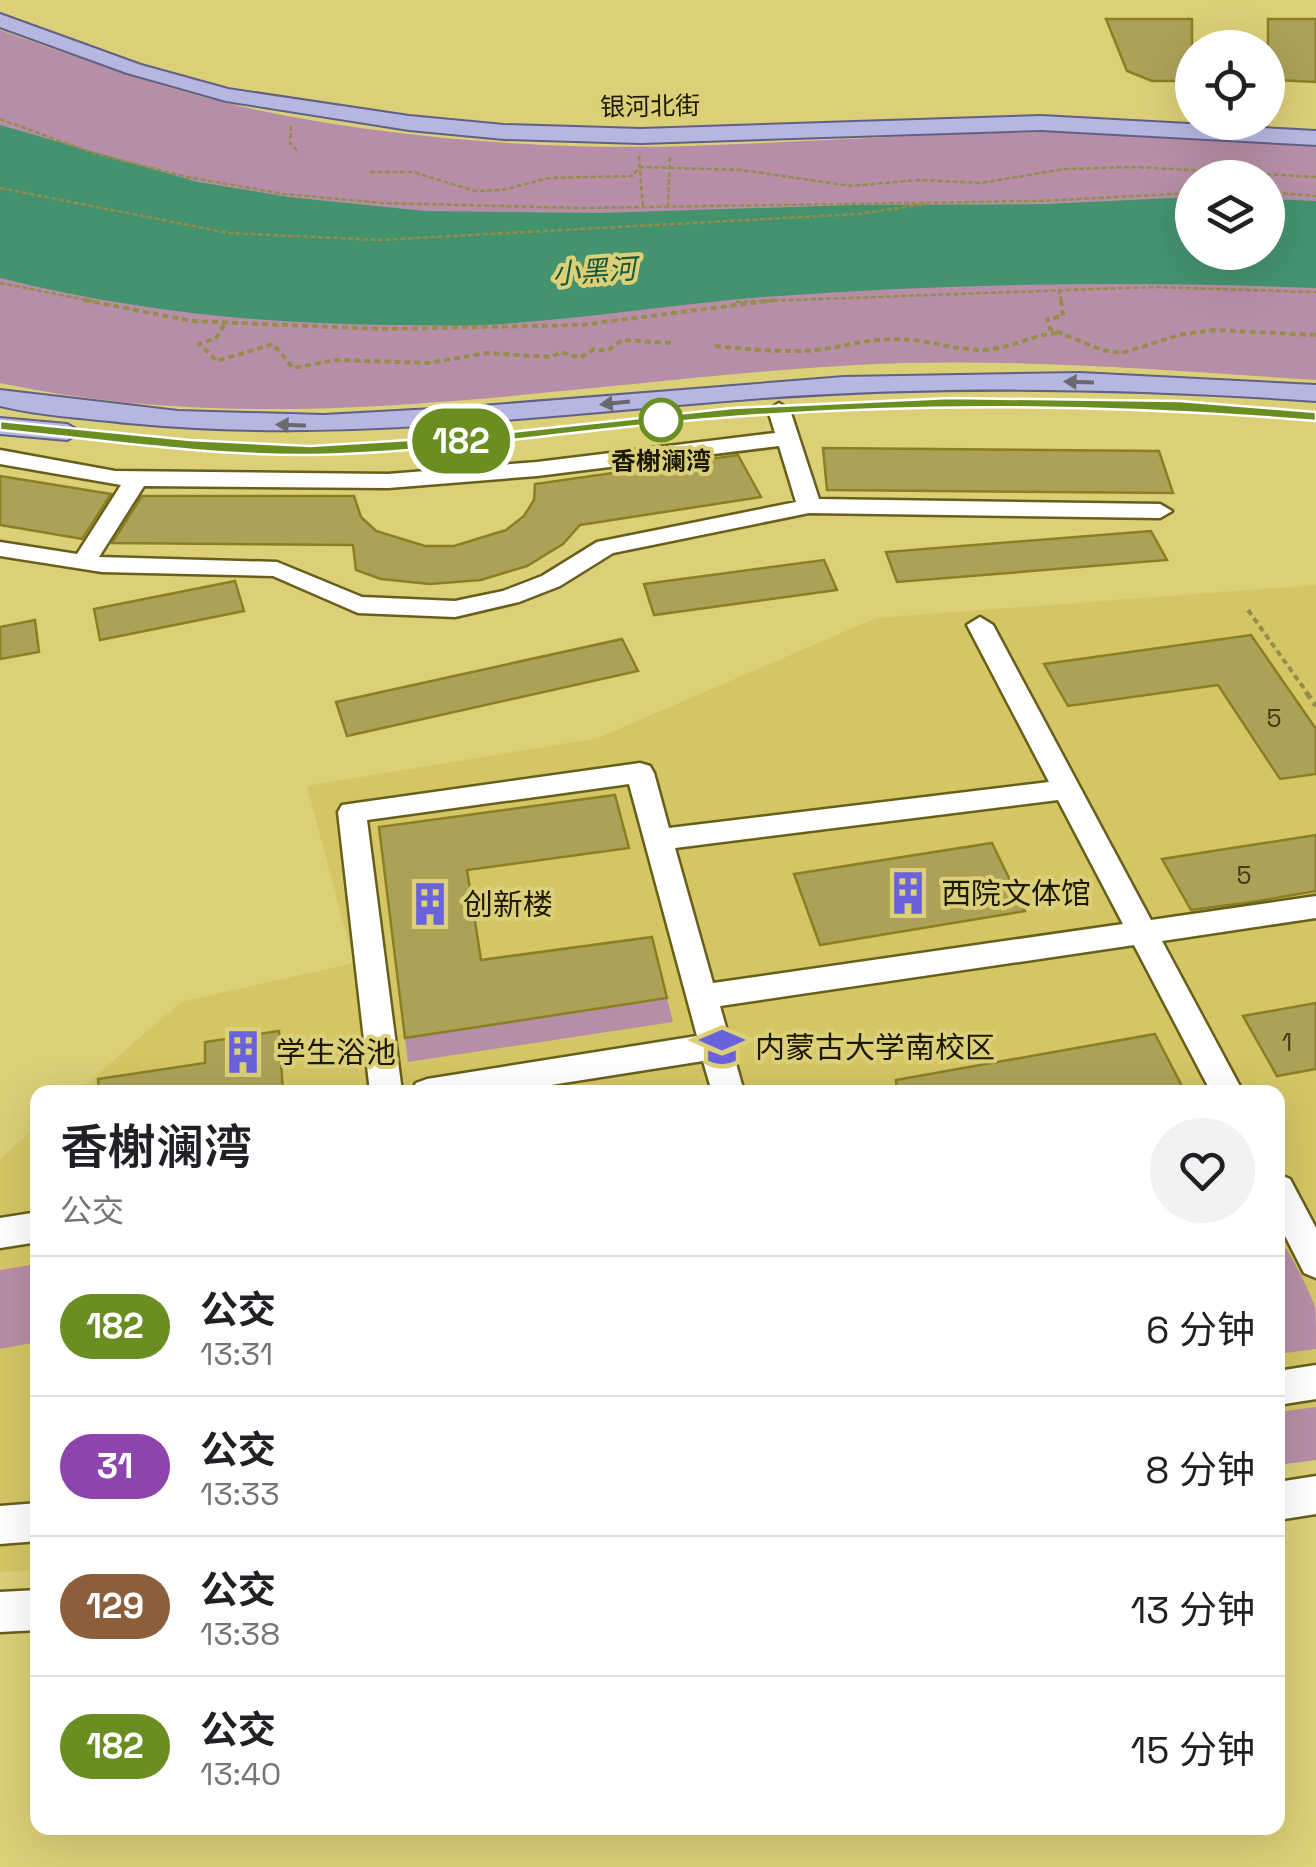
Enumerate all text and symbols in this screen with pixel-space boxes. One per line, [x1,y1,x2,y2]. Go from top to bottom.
map controls [1175,30,1285,270]
button: locate [1175,30,1285,140]
street label: 银河北街 [600,89,700,123]
button: layers [1175,160,1285,270]
water label: 小黑河 [551,250,642,292]
one-way arrow [1062,374,1094,390]
one-way arrow [598,395,630,411]
marker: 香榭澜湾 [640,399,682,441]
line badge: 182 [404,408,518,474]
one-way arrow [274,417,306,433]
text: 182 [432,419,490,463]
place label: 香榭澜湾 [611,445,711,477]
house number: 5 [1267,702,1281,734]
house number: 5 [1237,859,1251,891]
building icon: 西院文体馆 [884,869,932,917]
place label: 西院文体馆 [941,874,1091,913]
building icon: 创新楼 [406,880,454,928]
place label: 创新楼 [463,885,553,924]
school or university icon: 内蒙古大学南校区 [698,1023,746,1071]
house number: 1 [1282,1026,1292,1058]
building icon: 学生浴池 [219,1028,267,1076]
place label: 内蒙古大学南校区 [755,1028,995,1067]
place label: 学生浴池 [276,1033,396,1072]
text: 香榭澜湾 [60,1117,252,1178]
button: heart [1150,1118,1255,1223]
text: 公交 [60,1191,124,1231]
text: 公交 [200,1286,276,1334]
text: 182 [86,1304,144,1348]
text: 6 分钟 [1146,1306,1255,1354]
text: 13:31 [200,1334,273,1374]
text: 公交 [200,1426,276,1474]
text: 31 [97,1444,133,1488]
text: 8 分钟 [1146,1446,1255,1494]
text: 13:33 [200,1474,279,1514]
text: 公交 [200,1566,276,1614]
text: 129 [86,1584,144,1628]
text: 13 分钟 [1130,1586,1255,1634]
text: 13:38 [200,1614,280,1654]
text: 公交 [200,1706,276,1754]
text: 182 [86,1724,144,1768]
text: 15 分钟 [1131,1726,1255,1774]
text: 13:40 [200,1754,281,1794]

